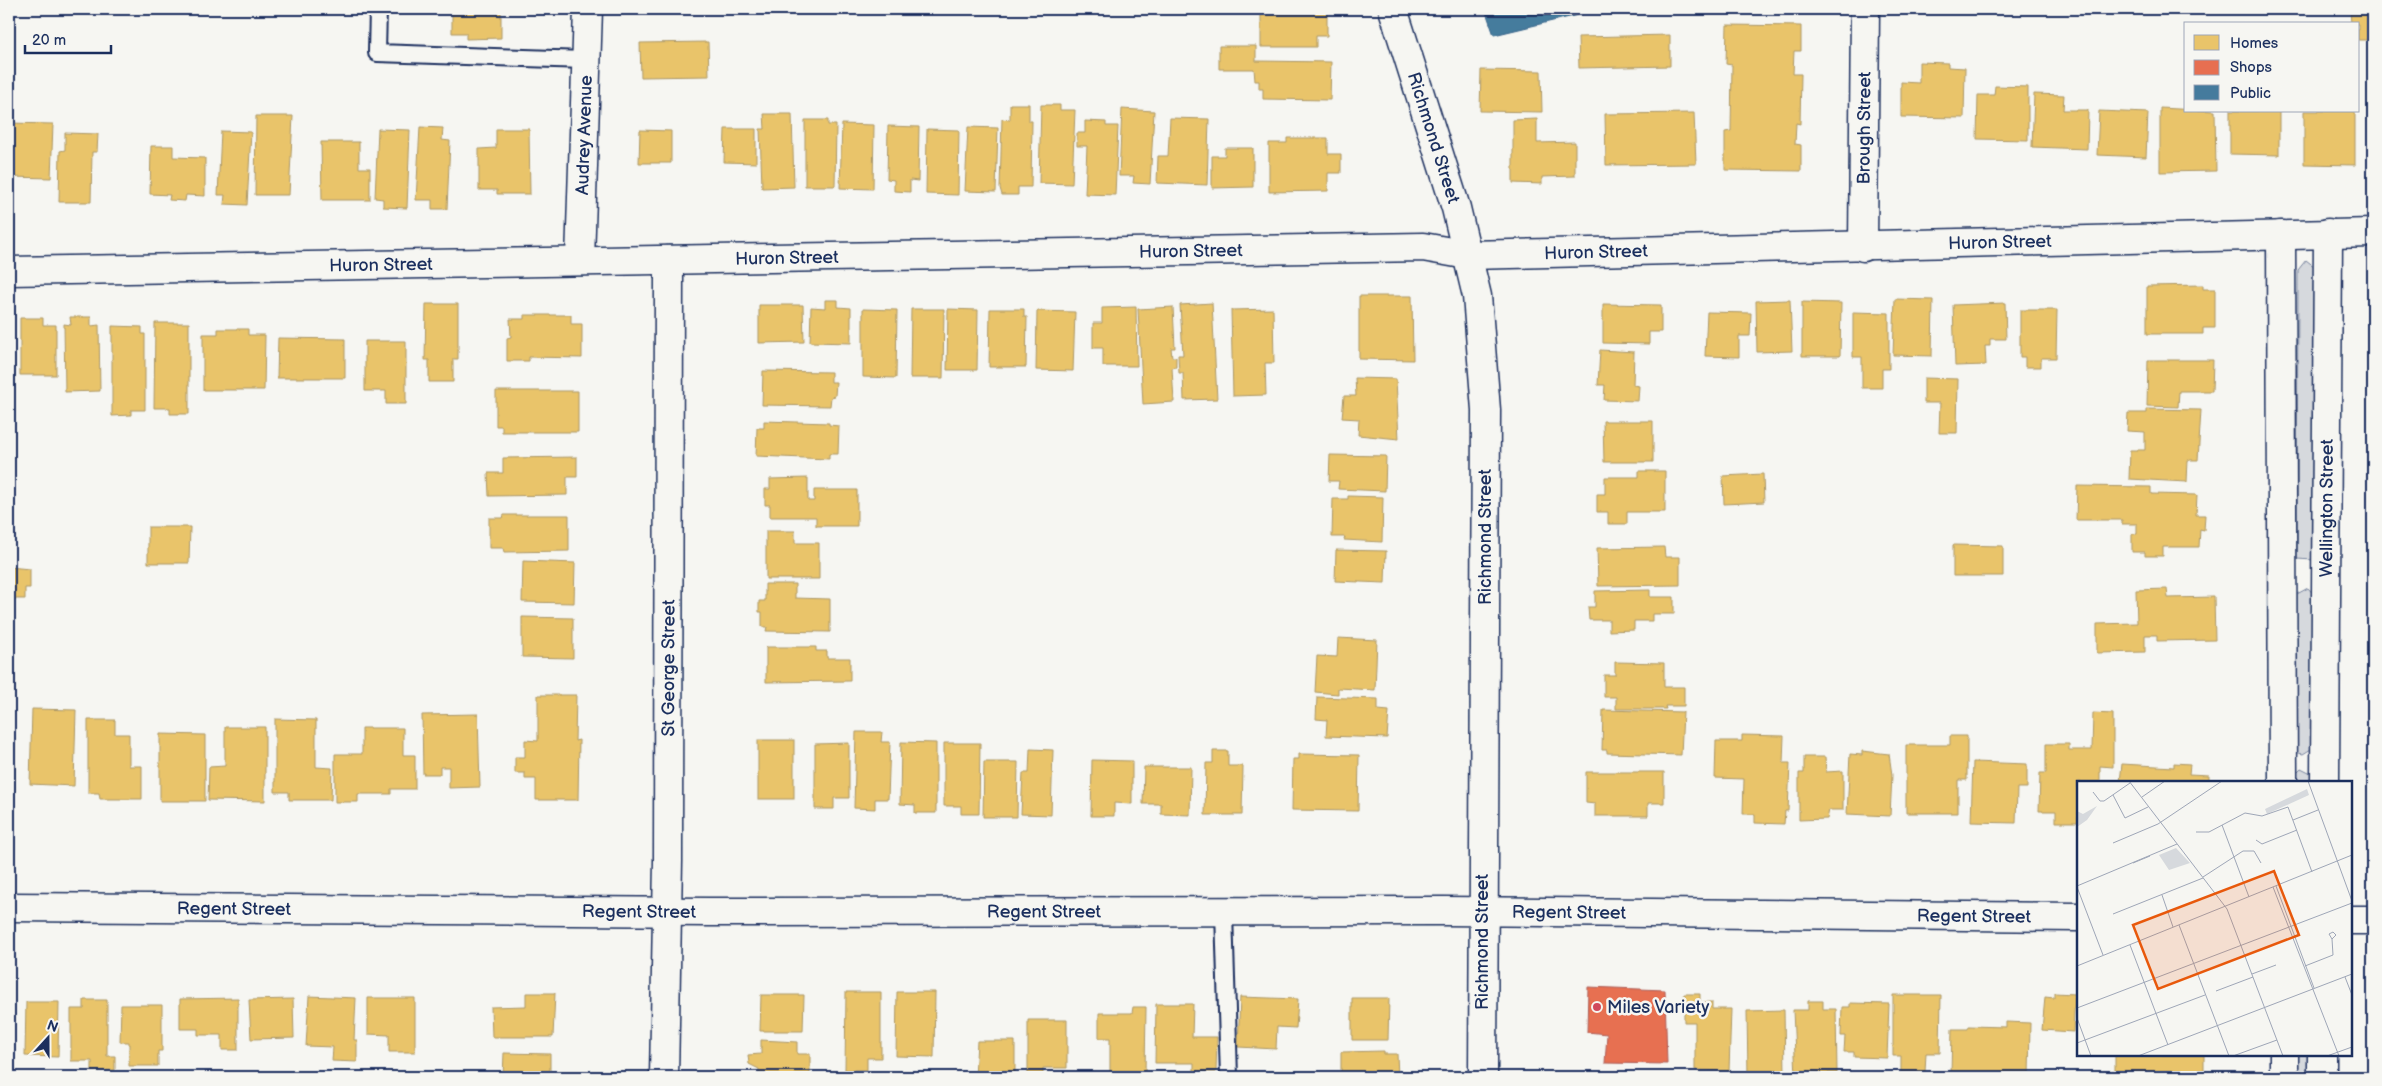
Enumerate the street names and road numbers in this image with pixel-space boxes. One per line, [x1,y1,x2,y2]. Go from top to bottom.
street label: Richmond Street [1403,70,1464,206]
street label: Brough Street [1854,71,1875,185]
street label: Audrey Avenue [572,74,597,195]
street label: Huron Street [1948,231,2052,254]
street label: Huron Street [1139,240,1243,263]
street label: Huron Street [1544,241,1649,264]
street label: Huron Street [735,247,839,270]
street label: Huron Street [329,254,433,277]
street label: Wellington Street [2316,438,2338,577]
street label: Richmond Street [1475,469,1496,605]
street label: St George Street [658,599,679,737]
street label: Richmond Street [1472,874,1493,1010]
street label: Regent Street [177,898,292,920]
street label: Regent Street [582,901,697,923]
street label: Regent Street [987,901,1102,923]
street label: Regent Street [1512,902,1627,924]
street label: Regent Street [1917,905,2032,928]

